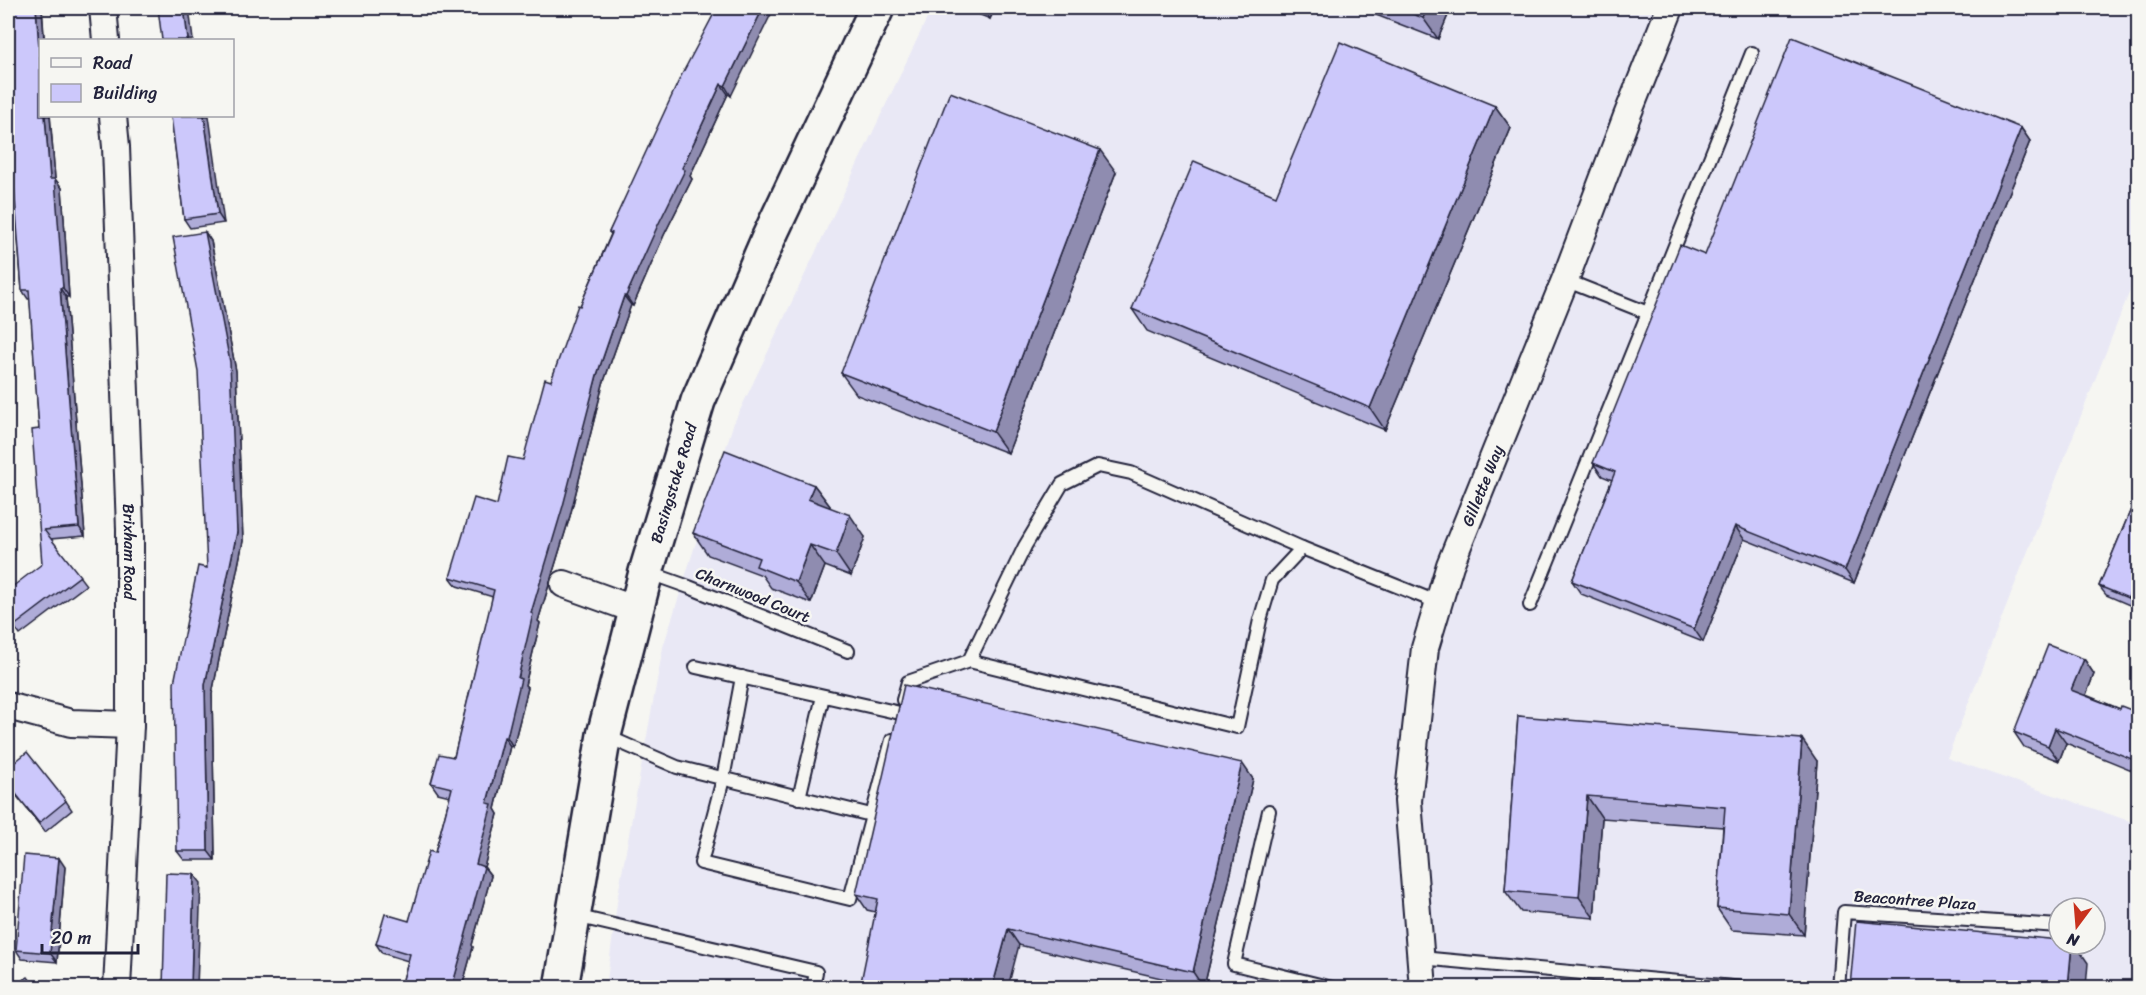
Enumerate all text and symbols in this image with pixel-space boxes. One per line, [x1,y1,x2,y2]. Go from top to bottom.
legend [39,39,234,117]
text: Road [93,47,133,79]
text: Building [93,77,157,109]
street label: Basingstoke Road [641,418,705,547]
street label: Gillette Way [1453,440,1512,531]
street label: Brixham Road [115,503,145,601]
street label: Charnwood Court [691,559,815,631]
street label: Beacontree Plaza [1853,881,1977,919]
north arrow [2047,896,2107,956]
scale bar [42,917,138,955]
text: 20 m [51,922,91,954]
text: N [2063,924,2083,956]

